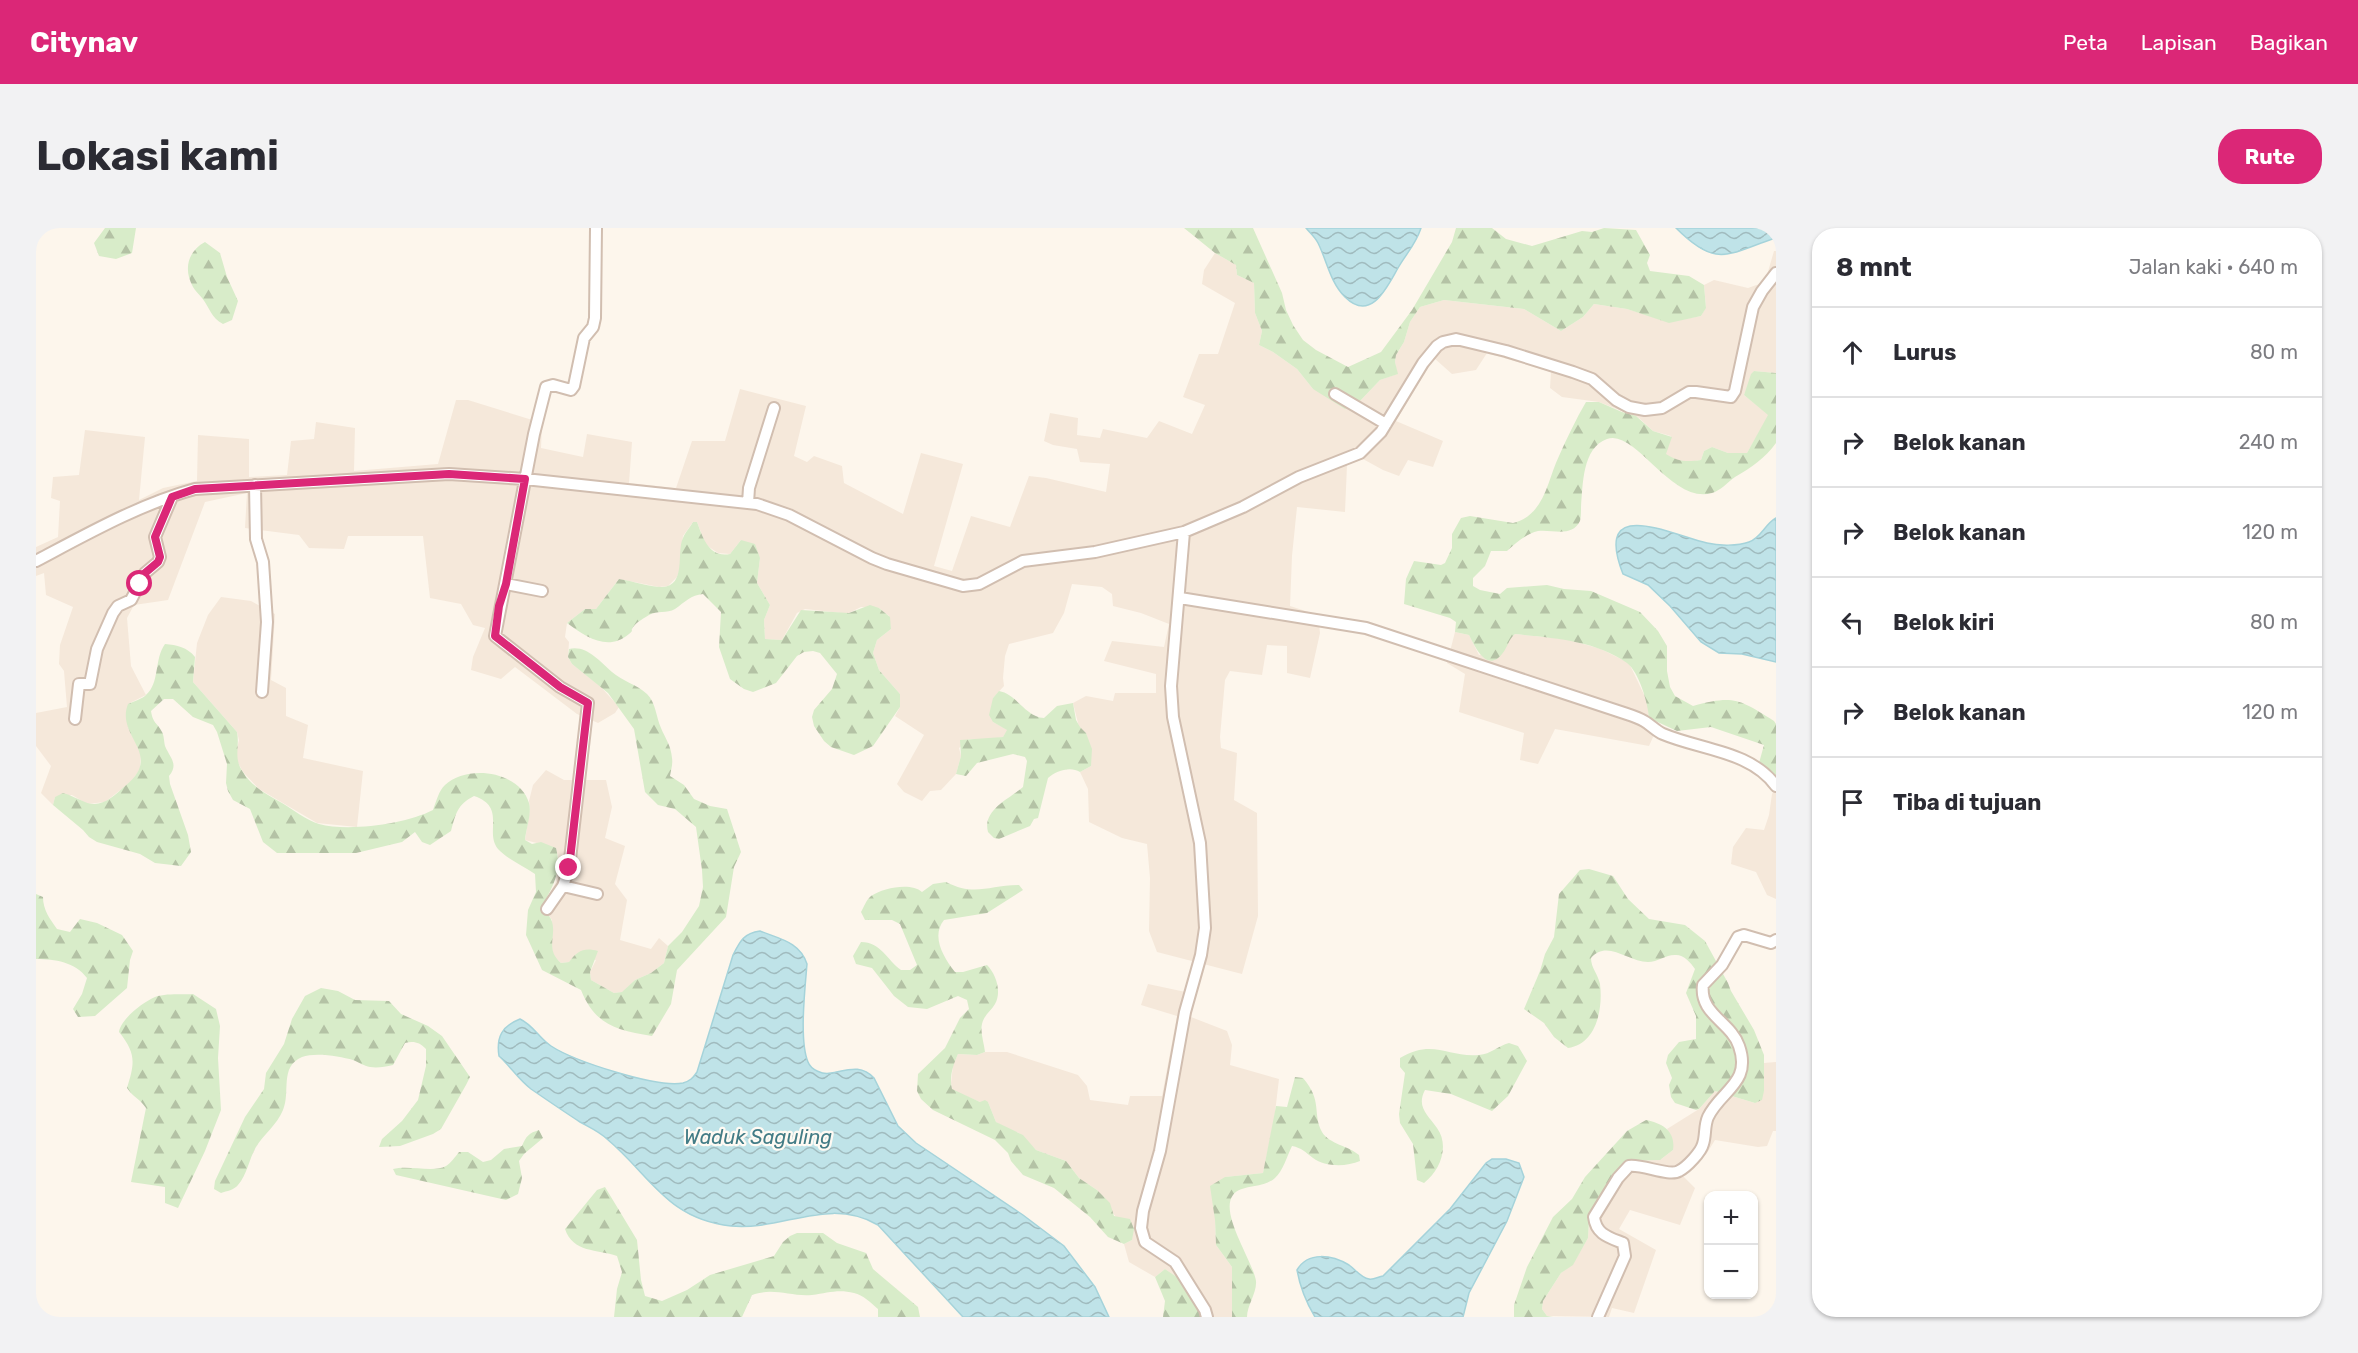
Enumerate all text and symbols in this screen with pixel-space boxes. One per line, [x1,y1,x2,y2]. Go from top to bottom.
text: Citynav [30,26,138,59]
text: Peta [2063,30,2108,55]
text: Lapisan [2141,30,2217,55]
text: Bagikan [2250,30,2328,55]
button: Rute [2218,129,2322,184]
text: Lokasi kami [36,131,279,181]
text: 8 mnt [1836,252,1912,283]
text: Jalan kaki · 640 m [2129,255,2298,279]
icon: ahead [1836,336,1869,369]
text: Lurus [1893,339,1956,366]
text: 80 m [2250,340,2298,364]
icon: right [1836,426,1869,459]
text: Belok kanan [1893,429,2026,456]
text: 240 m [2239,430,2298,454]
icon: right [1836,516,1869,549]
text: Belok kanan [1893,519,2026,546]
text: 120 m [2242,520,2298,544]
route start [126,570,152,596]
icon: left [1836,606,1869,639]
text: Belok kiri [1893,609,1994,636]
text: 80 m [2250,610,2298,634]
icon: right [1836,696,1869,729]
text: Belok kanan [1893,699,2026,726]
text: 120 m [2242,700,2298,724]
icon: arrive [1836,786,1869,819]
text: Tiba di tujuan [1893,789,2041,816]
route end [555,854,581,880]
water label: Waduk Saguling [684,1125,832,1149]
map controls [1704,1191,1758,1299]
button: + [1704,1191,1758,1245]
button: − [1704,1245,1758,1299]

